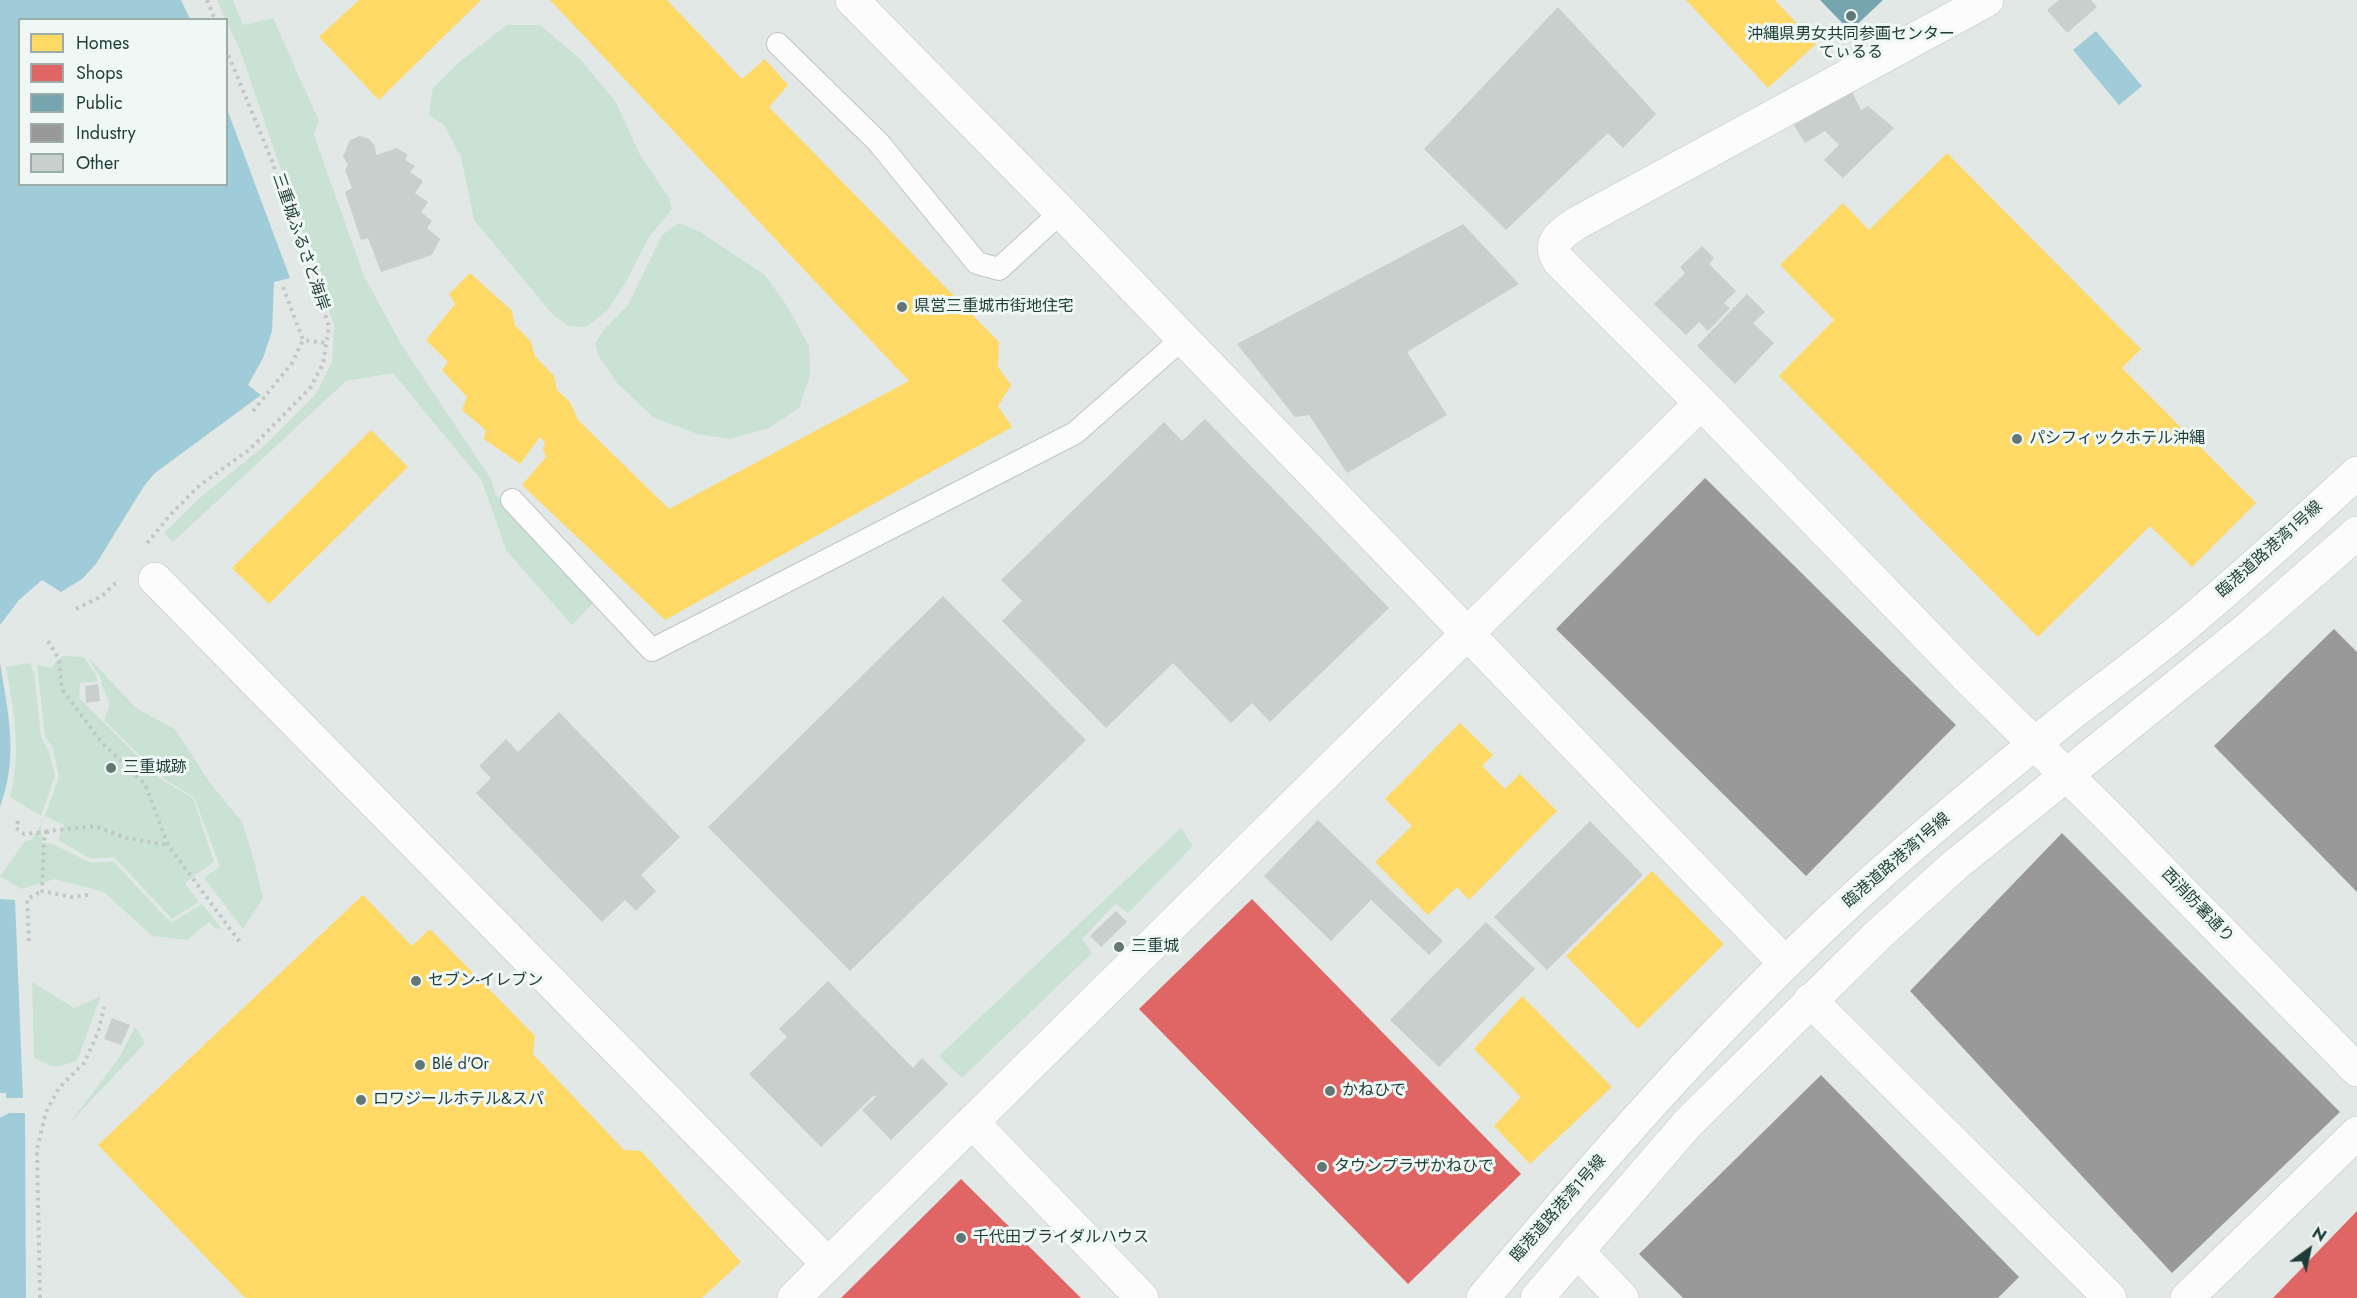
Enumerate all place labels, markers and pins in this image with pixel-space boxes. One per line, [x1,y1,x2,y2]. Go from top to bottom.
marker: 沖縄県男女共同参画センター てぃるる [1844,9,1858,23]
place label: 沖縄県男女共同参画センター てぃるる [1747,25,1955,63]
place label: 県営三重城市街地住宅 [914,297,1074,317]
marker: 県営三重城市街地住宅 [895,300,909,314]
place label: パシフィックホテル沖縄 [2029,429,2205,449]
marker: パシフィックホテル沖縄 [2010,432,2024,446]
place label: 三重城跡 [123,758,187,778]
marker: 三重城跡 [104,761,118,775]
place label: 三重城 [1131,937,1179,957]
marker: 三重城 [1112,940,1126,954]
place label: セブン-イレブン [428,971,543,991]
marker: セブン-イレブン [409,974,423,988]
place label: Blé d'Or [432,1055,489,1075]
marker: Blé d'Or [413,1058,427,1072]
place label: かねひで [1342,1081,1406,1101]
marker: かねひで [1323,1084,1337,1098]
place label: ロワジールホテル&スパ [373,1090,544,1110]
marker: ロワジールホテル&スパ [354,1093,368,1107]
place label: タウンプラザかねひで [1334,1157,1494,1177]
marker: タウンプラザかねひで [1315,1160,1329,1174]
place label: 千代田ブライダルハウス [973,1228,1149,1248]
marker: 千代田ブライダルハウス [954,1231,968,1245]

